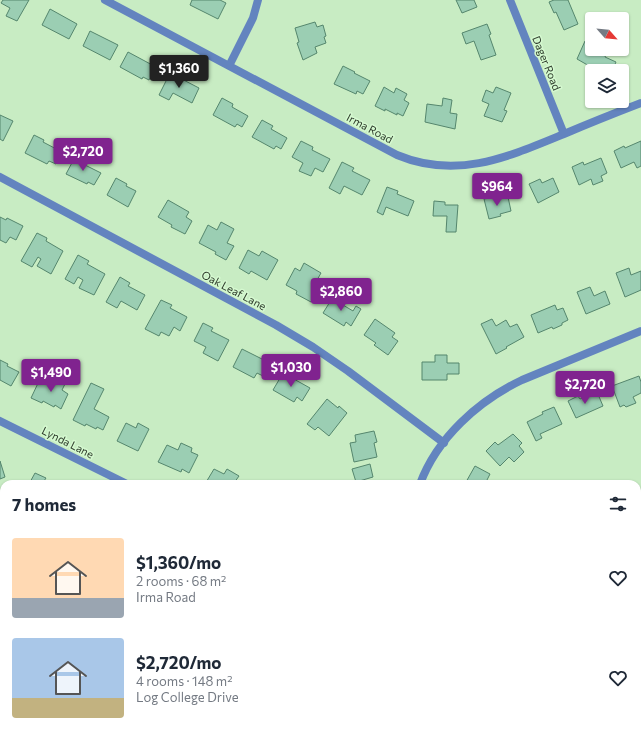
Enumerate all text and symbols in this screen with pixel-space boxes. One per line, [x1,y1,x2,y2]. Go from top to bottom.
north arrow [585,12,629,56]
map controls [585,12,629,108]
street label: Dager Road [530,34,564,92]
pin: $1,360 [146,55,212,89]
text: $1,360 [159,60,199,76]
button: layers [585,64,629,108]
street label: Irma Road [345,110,395,146]
pin: $2,720 [50,138,116,172]
text: $2,720 [62,143,104,159]
pin: $964 [473,173,521,207]
text: $964 [481,178,513,194]
street label: Oak Leaf Lane [199,268,269,313]
pin: $2,860 [308,278,374,312]
text: $2,860 [320,283,362,299]
pin: $1,030 [258,354,324,388]
pin: $1,490 [18,359,84,393]
text: $1,030 [270,359,312,375]
text: $1,490 [30,364,72,380]
pin: $2,720 [552,371,618,405]
text: $2,720 [564,376,606,392]
street label: Lynda Lane [40,423,96,461]
icon: filters [607,493,629,515]
text: 7 homes [12,494,76,515]
text: $1,360/mo [136,552,221,573]
icon: home [44,554,92,602]
icon: heart [607,567,629,589]
text: 2 rooms · 68 m² [136,573,226,589]
text: Irma Road [136,589,196,605]
text: $2,720/mo [136,652,222,673]
icon: home [44,654,92,702]
icon: heart [607,667,629,689]
text: 4 rooms · 148 m² [136,673,232,689]
text: Log College Drive [136,689,239,705]

